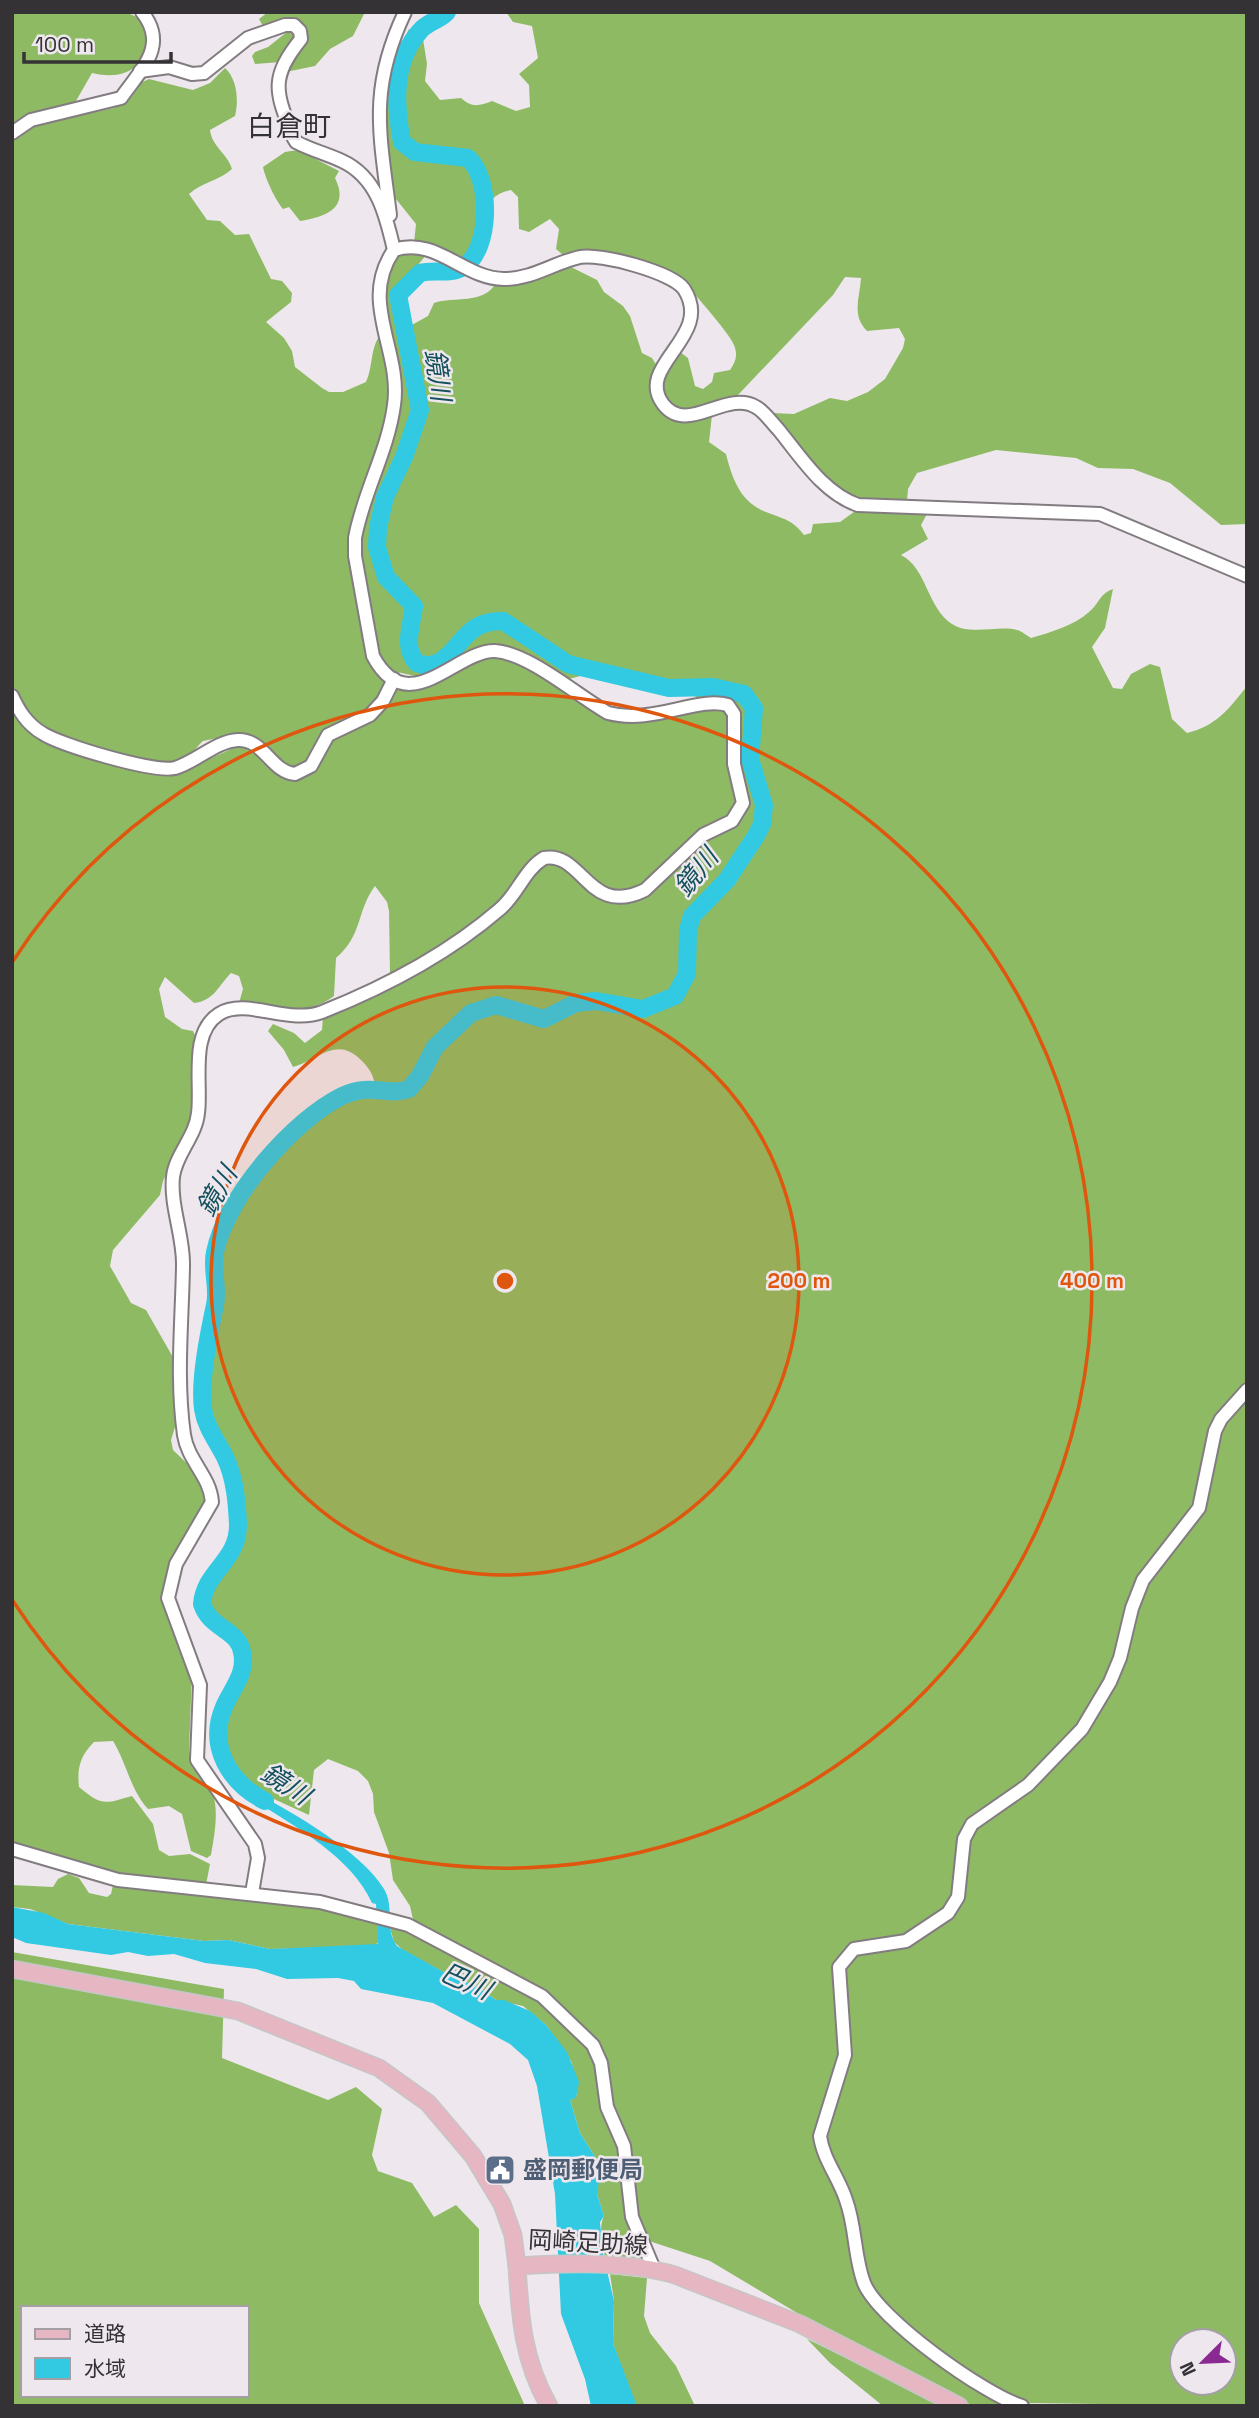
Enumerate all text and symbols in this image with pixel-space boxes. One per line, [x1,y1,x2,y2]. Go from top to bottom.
scale bar [24,21,172,65]
text: 100 m [35,31,94,58]
district label: 白倉町 [247,108,331,144]
water label: 鏡川 [418,347,459,406]
water label: 鏡川 [666,839,727,903]
water label: 鏡川 [189,1157,246,1222]
text: 200 m [768,1267,830,1294]
text: 400 m [1060,1267,1124,1294]
centre of rings [493,1269,517,1293]
water label: 鏡川 [255,1756,320,1814]
water label: 巴川 [435,1955,499,2008]
public building icon: 盛岡郵便局 [483,2153,517,2187]
place label: 盛岡郵便局 [523,2154,643,2185]
street label: 岡崎足助線 [527,2224,649,2261]
legend [21,2306,248,2397]
text: 道路 [84,2320,126,2347]
north arrow [1168,2327,1238,2397]
text: 水域 [84,2355,126,2382]
text: N [1174,2358,1202,2380]

